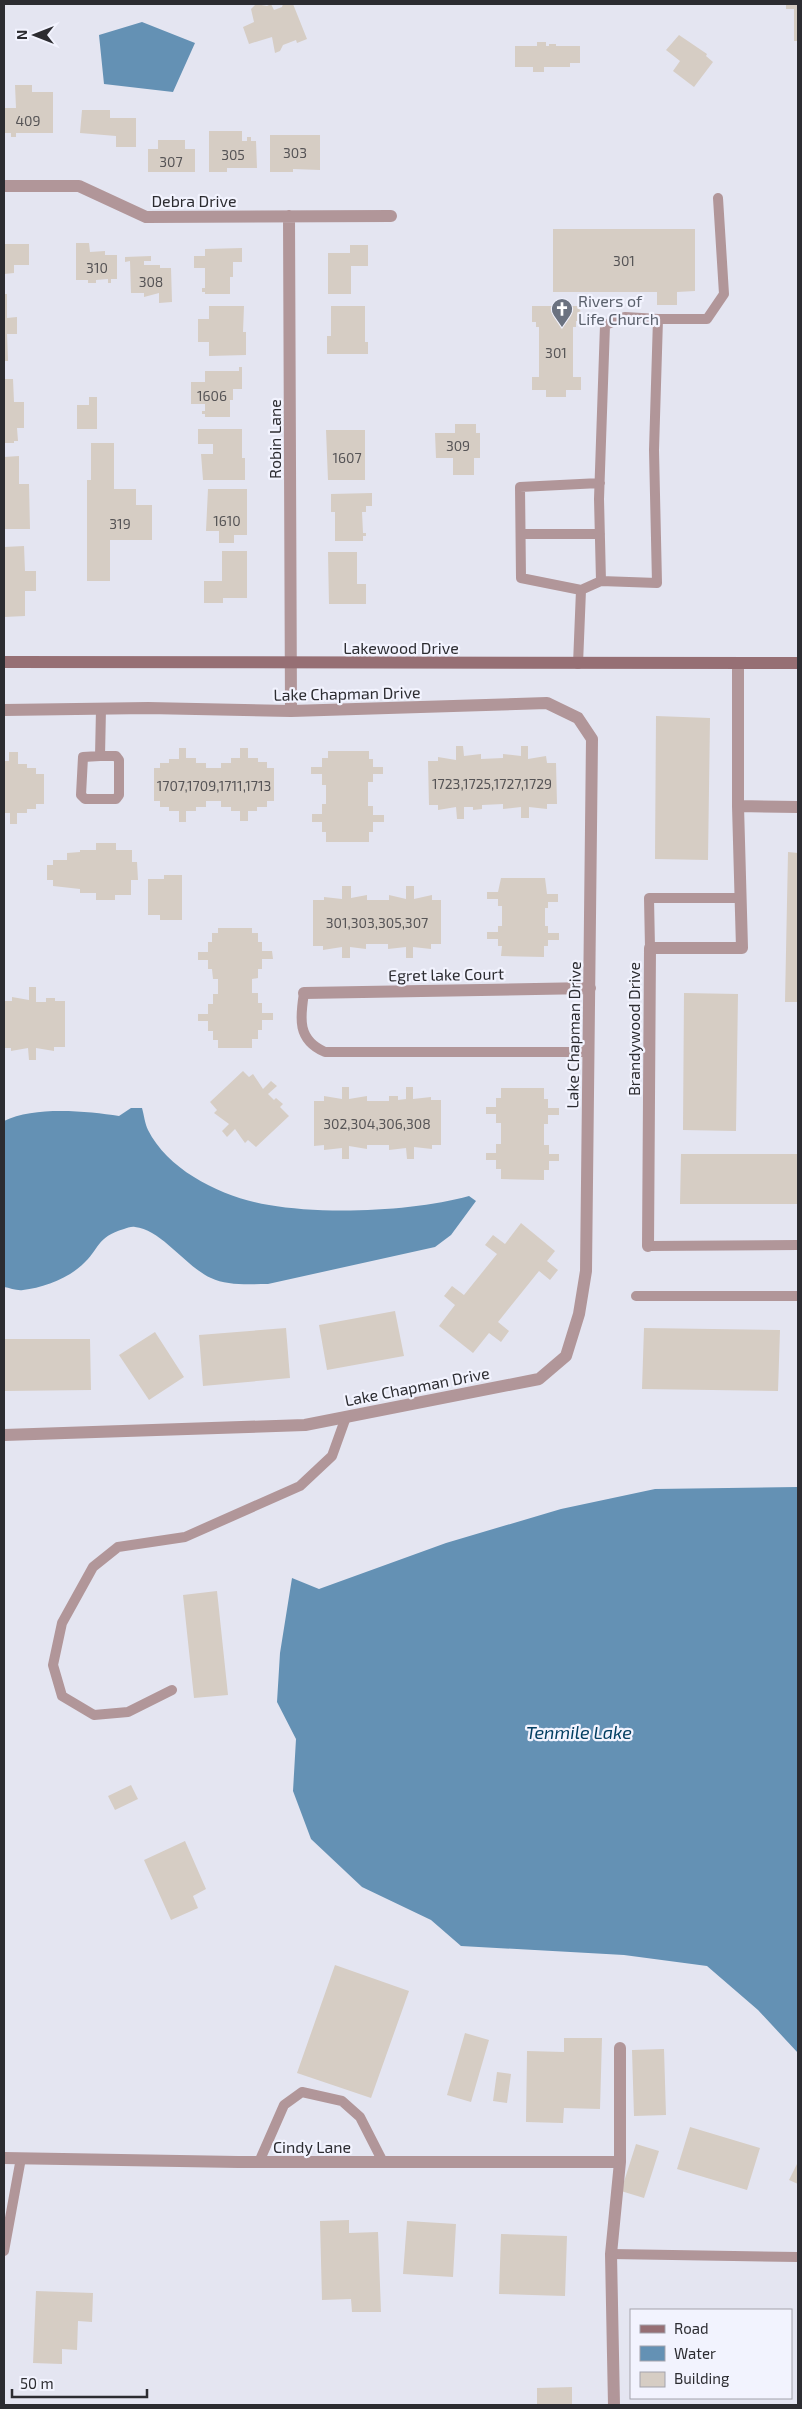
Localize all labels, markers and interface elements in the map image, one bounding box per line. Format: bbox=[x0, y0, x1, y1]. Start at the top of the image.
north arrow bbox=[10, 10, 60, 60]
text: N bbox=[13, 30, 30, 40]
house number: 409 bbox=[15, 112, 41, 129]
house number: 303 bbox=[283, 144, 307, 161]
house number: 305 bbox=[221, 146, 245, 163]
house number: 307 bbox=[159, 153, 183, 170]
street label: Debra Drive bbox=[151, 191, 237, 210]
house number: 301 bbox=[613, 252, 635, 269]
house number: 310 bbox=[86, 259, 108, 276]
house number: 308 bbox=[139, 273, 163, 290]
place label: Rivers of Life Church bbox=[578, 291, 659, 328]
church icon: Rivers of Life Church bbox=[550, 297, 574, 328]
house number: 301 bbox=[545, 344, 567, 361]
house number: 1606 bbox=[197, 387, 227, 404]
street label: Robin Lane bbox=[265, 399, 284, 479]
house number: 309 bbox=[446, 437, 470, 454]
house number: 1607 bbox=[332, 449, 362, 466]
house number: 1610 bbox=[213, 512, 241, 529]
house number: 319 bbox=[109, 515, 131, 532]
street label: Lakewood Drive bbox=[343, 638, 459, 657]
street label: Lake Chapman Drive bbox=[273, 682, 421, 704]
house number: 1723,1725,1727,1729 bbox=[432, 775, 552, 792]
house number: 1707,1709,1711,1713 bbox=[157, 777, 271, 794]
house number: 301,303,305,307 bbox=[326, 914, 428, 931]
street label: Lake Chapman Drive bbox=[562, 961, 584, 1109]
street label: Brandywood Drive bbox=[624, 962, 643, 1096]
street label: Egret lake Court bbox=[388, 963, 504, 985]
house number: 302,304,306,308 bbox=[323, 1115, 431, 1132]
street label: Lake Chapman Drive bbox=[343, 1363, 491, 1409]
water label: Tenmile Lake bbox=[526, 1721, 632, 1743]
street label: Cindy Lane bbox=[273, 2137, 351, 2156]
legend bbox=[630, 2309, 792, 2399]
text: Road bbox=[674, 2319, 709, 2337]
text: Water bbox=[674, 2344, 716, 2362]
scale bar bbox=[12, 2366, 148, 2398]
text: Building bbox=[674, 2369, 730, 2387]
text: 50 m bbox=[20, 2374, 54, 2392]

